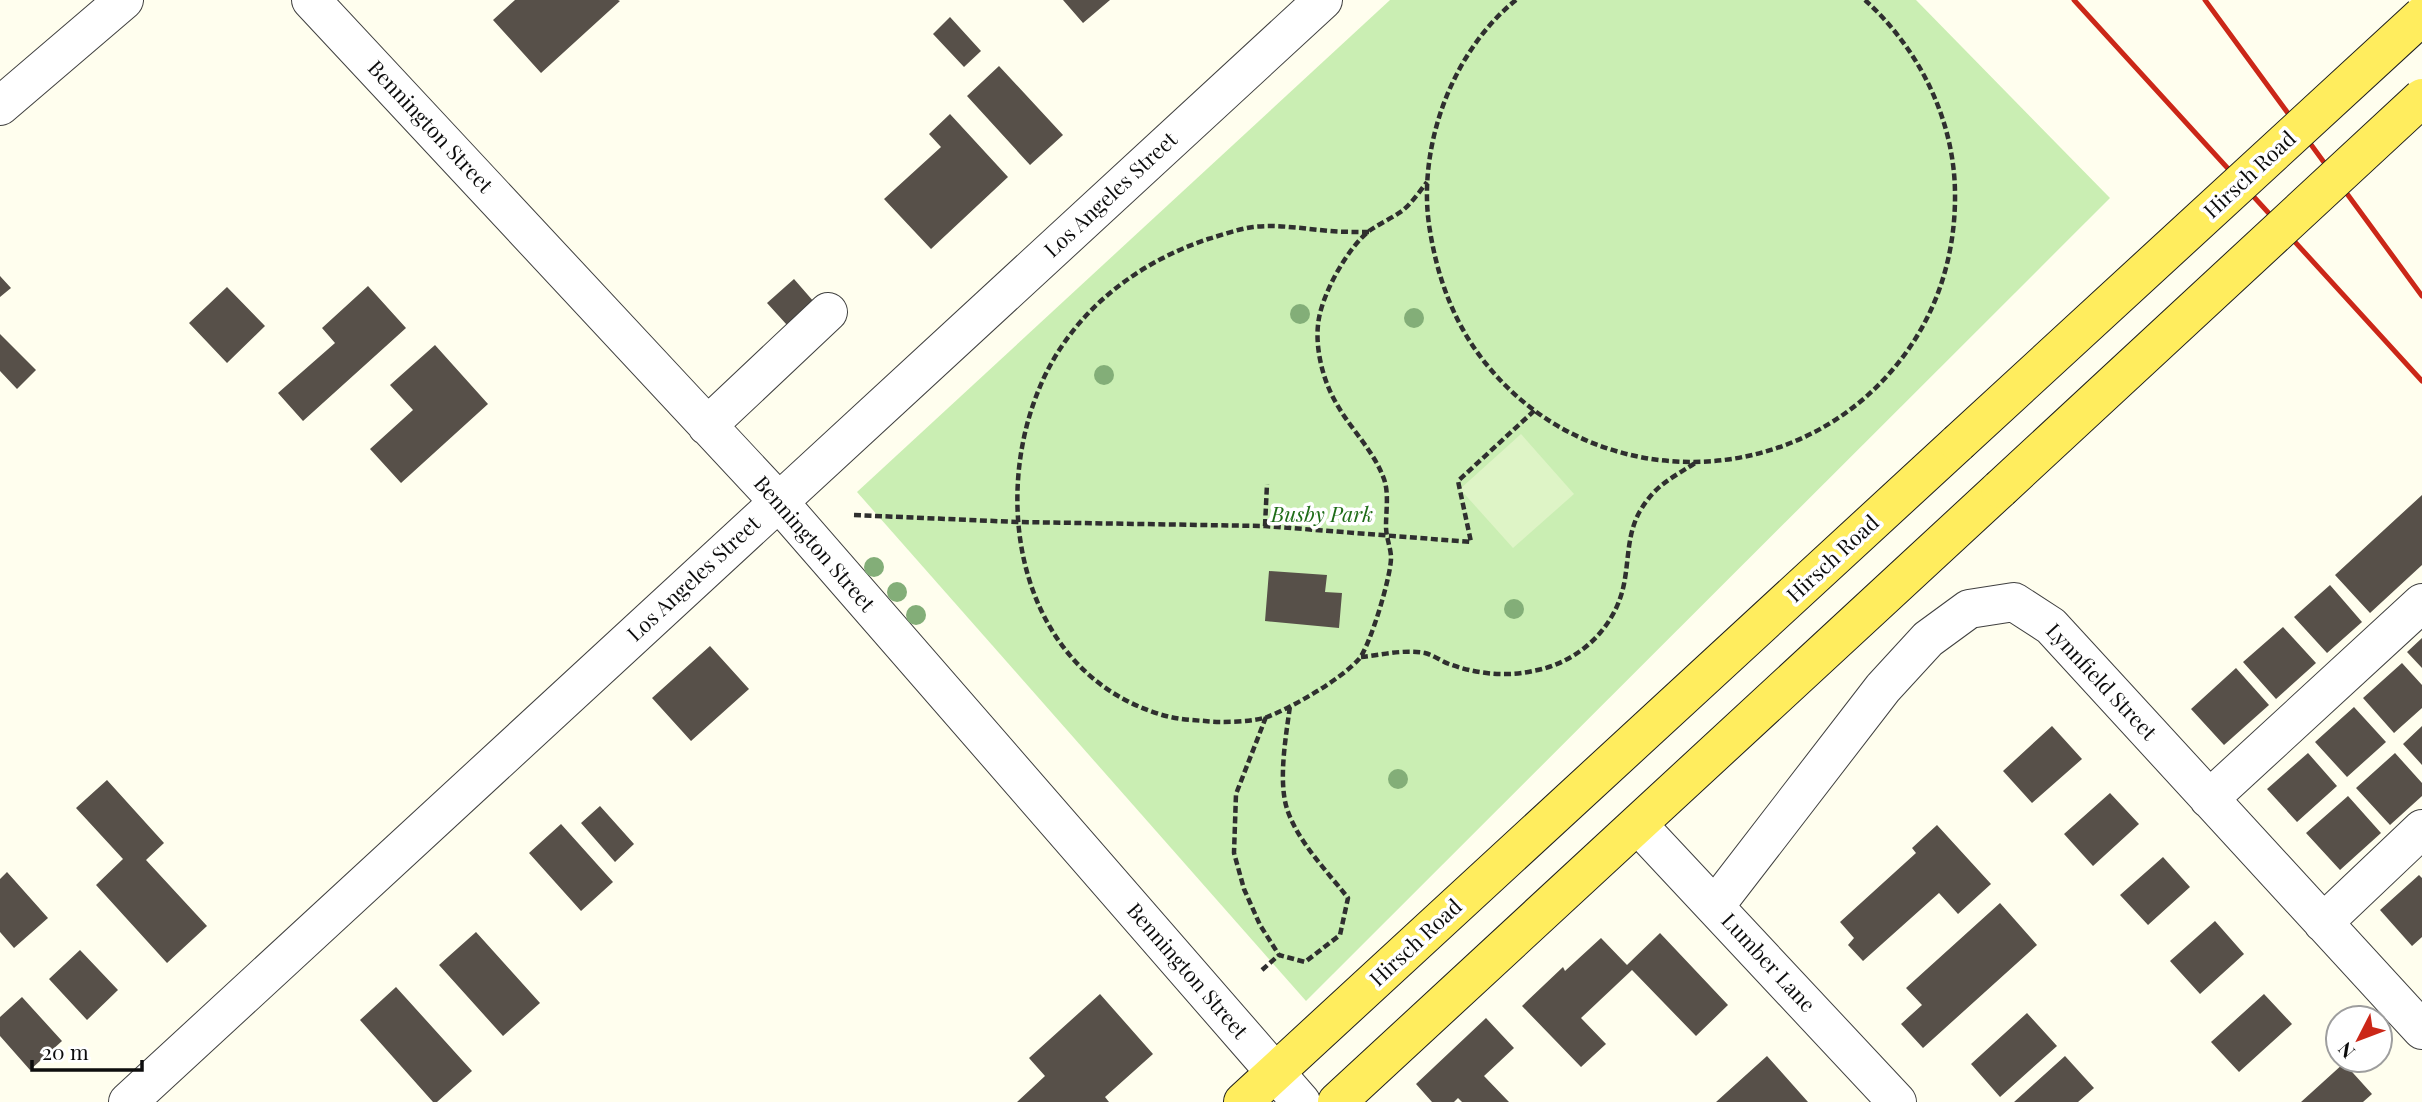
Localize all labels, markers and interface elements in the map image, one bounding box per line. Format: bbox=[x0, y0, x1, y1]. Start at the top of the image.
street label: Bennington Street bbox=[363, 53, 501, 198]
street label: Los Angeles Street bbox=[1037, 124, 1183, 263]
street label: Hirsch Road bbox=[2197, 124, 2301, 223]
street label: Bennington Street bbox=[749, 469, 883, 617]
park label: Busby Park bbox=[1270, 499, 1373, 527]
street label: Los Angeles Street bbox=[620, 508, 766, 647]
street label: Hirsch Road bbox=[1780, 508, 1884, 607]
street label: Lynnfield Street bbox=[2041, 616, 2164, 745]
street label: Hirsch Road bbox=[1363, 892, 1467, 991]
street label: Bennington Street bbox=[1122, 896, 1256, 1044]
street label: Lumber Lane bbox=[1716, 906, 1823, 1017]
north arrow bbox=[2324, 1004, 2394, 1074]
scale bar bbox=[32, 1028, 142, 1072]
text: 20 m bbox=[42, 1037, 89, 1065]
text: N bbox=[2331, 1037, 2360, 1065]

